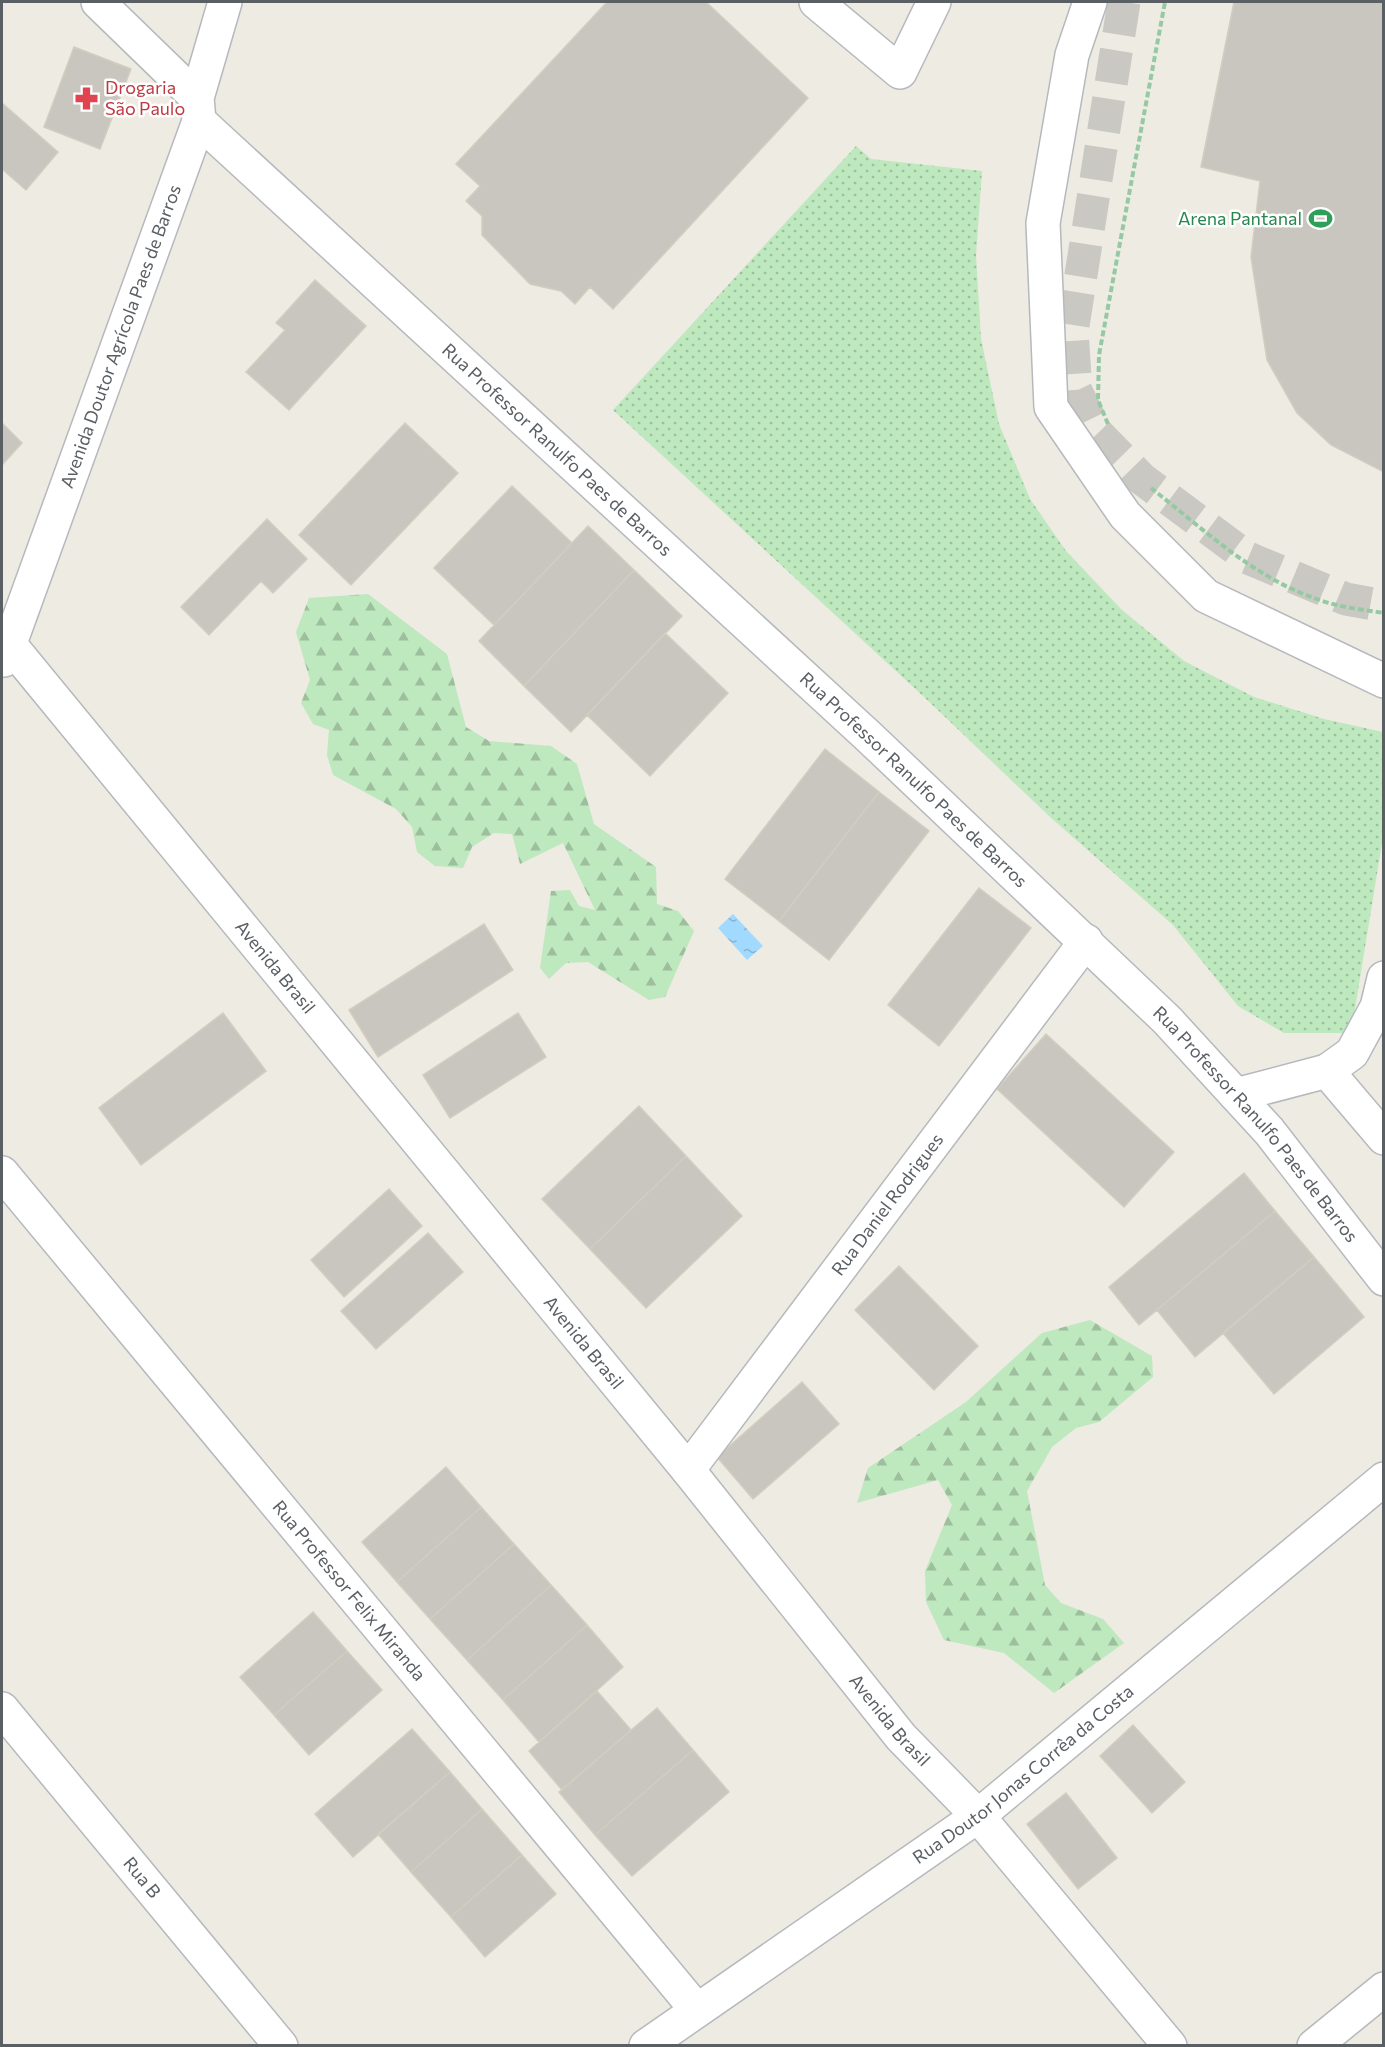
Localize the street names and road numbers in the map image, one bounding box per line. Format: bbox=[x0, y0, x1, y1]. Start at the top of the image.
street label: Avenida Doutor Agrícola Paes de Barros bbox=[55, 181, 185, 491]
street label: Rua Professor Ranulfo Paes de Barros bbox=[438, 338, 677, 560]
street label: Rua Professor Ranulfo Paes de Barros bbox=[796, 667, 1032, 892]
street label: Avenida Brasil bbox=[231, 916, 320, 1018]
street label: Rua Professor Ranulfo Paes de Barros bbox=[1149, 1001, 1363, 1246]
street label: Rua Daniel Rodrigues bbox=[826, 1129, 947, 1279]
street label: Avenida Brasil bbox=[540, 1291, 629, 1393]
street label: Rua Professor Felix Miranda bbox=[268, 1495, 431, 1685]
street label: Avenida Brasil bbox=[845, 1669, 935, 1770]
street label: Rua Doutor Jonas Corrêa da Costa bbox=[908, 1680, 1138, 1868]
street label: Rua B bbox=[119, 1852, 166, 1902]

